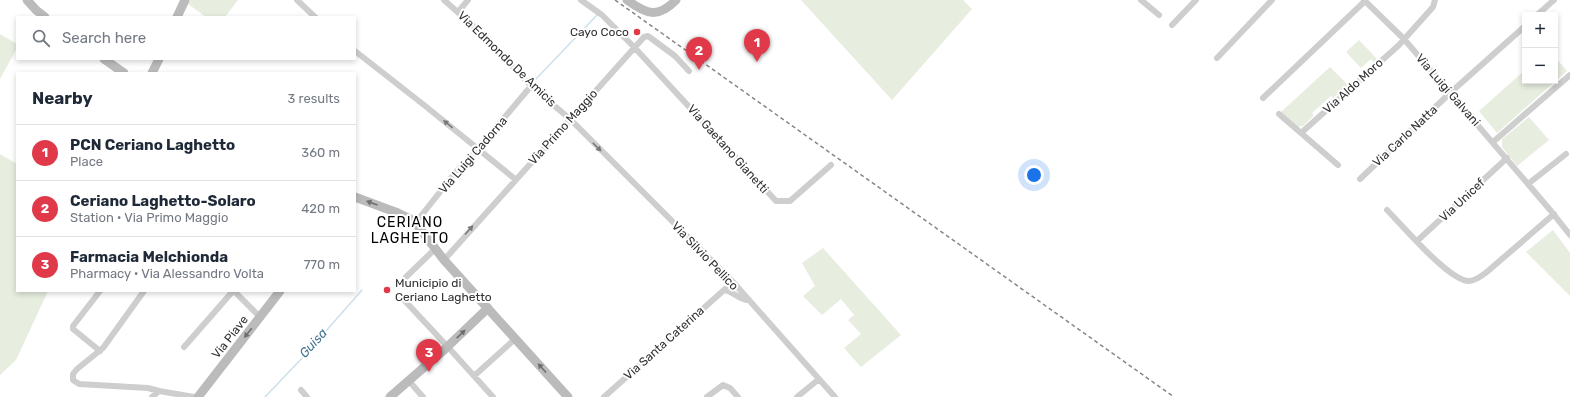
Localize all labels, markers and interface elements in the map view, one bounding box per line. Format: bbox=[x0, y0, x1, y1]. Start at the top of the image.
street label: Via Edmondo De Amicis bbox=[455, 8, 559, 110]
map controls bbox=[1522, 12, 1558, 84]
button: + bbox=[1522, 12, 1558, 48]
search box bbox=[16, 16, 356, 60]
place label: Cayo Coco bbox=[570, 25, 629, 39]
icon: search bbox=[30, 27, 52, 49]
marker: Cayo Coco bbox=[632, 27, 642, 37]
text: Search here bbox=[62, 29, 146, 47]
pin: 1 bbox=[744, 29, 770, 62]
pin: 2 bbox=[686, 37, 712, 70]
button: − bbox=[1522, 48, 1558, 84]
street label: Via Luigi Galvani bbox=[1413, 51, 1483, 129]
street label: Via Aldo Moro bbox=[1320, 55, 1386, 117]
street label: Via Primo Maggio bbox=[526, 86, 600, 167]
text: Nearby bbox=[32, 88, 93, 108]
text: 3 results bbox=[288, 91, 340, 106]
street label: Via Gaetano Gianetti bbox=[685, 102, 771, 196]
street label: Via Carlo Natta bbox=[1370, 103, 1440, 169]
street label: Via Luigi Cadorna bbox=[436, 114, 510, 196]
one-way arrow bbox=[443, 120, 453, 128]
text: PCN Ceriano Laghetto bbox=[70, 136, 235, 154]
one-way arrow bbox=[593, 142, 602, 151]
text: 1 bbox=[42, 145, 48, 160]
text: 360 m bbox=[301, 145, 340, 160]
text: Place bbox=[70, 154, 103, 169]
your location bbox=[1024, 165, 1044, 185]
street label: Via Unicef bbox=[1436, 175, 1488, 224]
text: Ceriano Laghetto-Solaro bbox=[70, 192, 256, 210]
one-way arrow bbox=[366, 200, 378, 206]
text: 2 bbox=[41, 201, 49, 216]
text: 420 m bbox=[301, 201, 340, 216]
text: Station · Via Primo Maggio bbox=[70, 210, 228, 225]
district label: CERIANO LAGHETTO bbox=[371, 214, 449, 247]
street label: Via Silvio Pellico bbox=[669, 219, 741, 293]
one-way arrow bbox=[465, 225, 474, 236]
text: Farmacia Melchionda bbox=[70, 248, 228, 266]
text: 3 bbox=[41, 257, 49, 272]
text: 770 m bbox=[304, 257, 340, 272]
text: Pharmacy · Via Alessandro Volta bbox=[70, 266, 264, 281]
place label: Municipio di Ceriano Laghetto bbox=[395, 276, 492, 304]
marker: Municipio di Ceriano Laghetto bbox=[382, 285, 392, 295]
street label: Via Santa Caterina bbox=[621, 303, 707, 383]
street label: Via Piave bbox=[209, 313, 251, 361]
water label: Guisa bbox=[296, 325, 330, 361]
one-way arrow bbox=[244, 327, 252, 338]
one-way arrow bbox=[456, 329, 466, 339]
pin: 3 bbox=[416, 339, 442, 372]
one-way arrow bbox=[537, 363, 546, 373]

